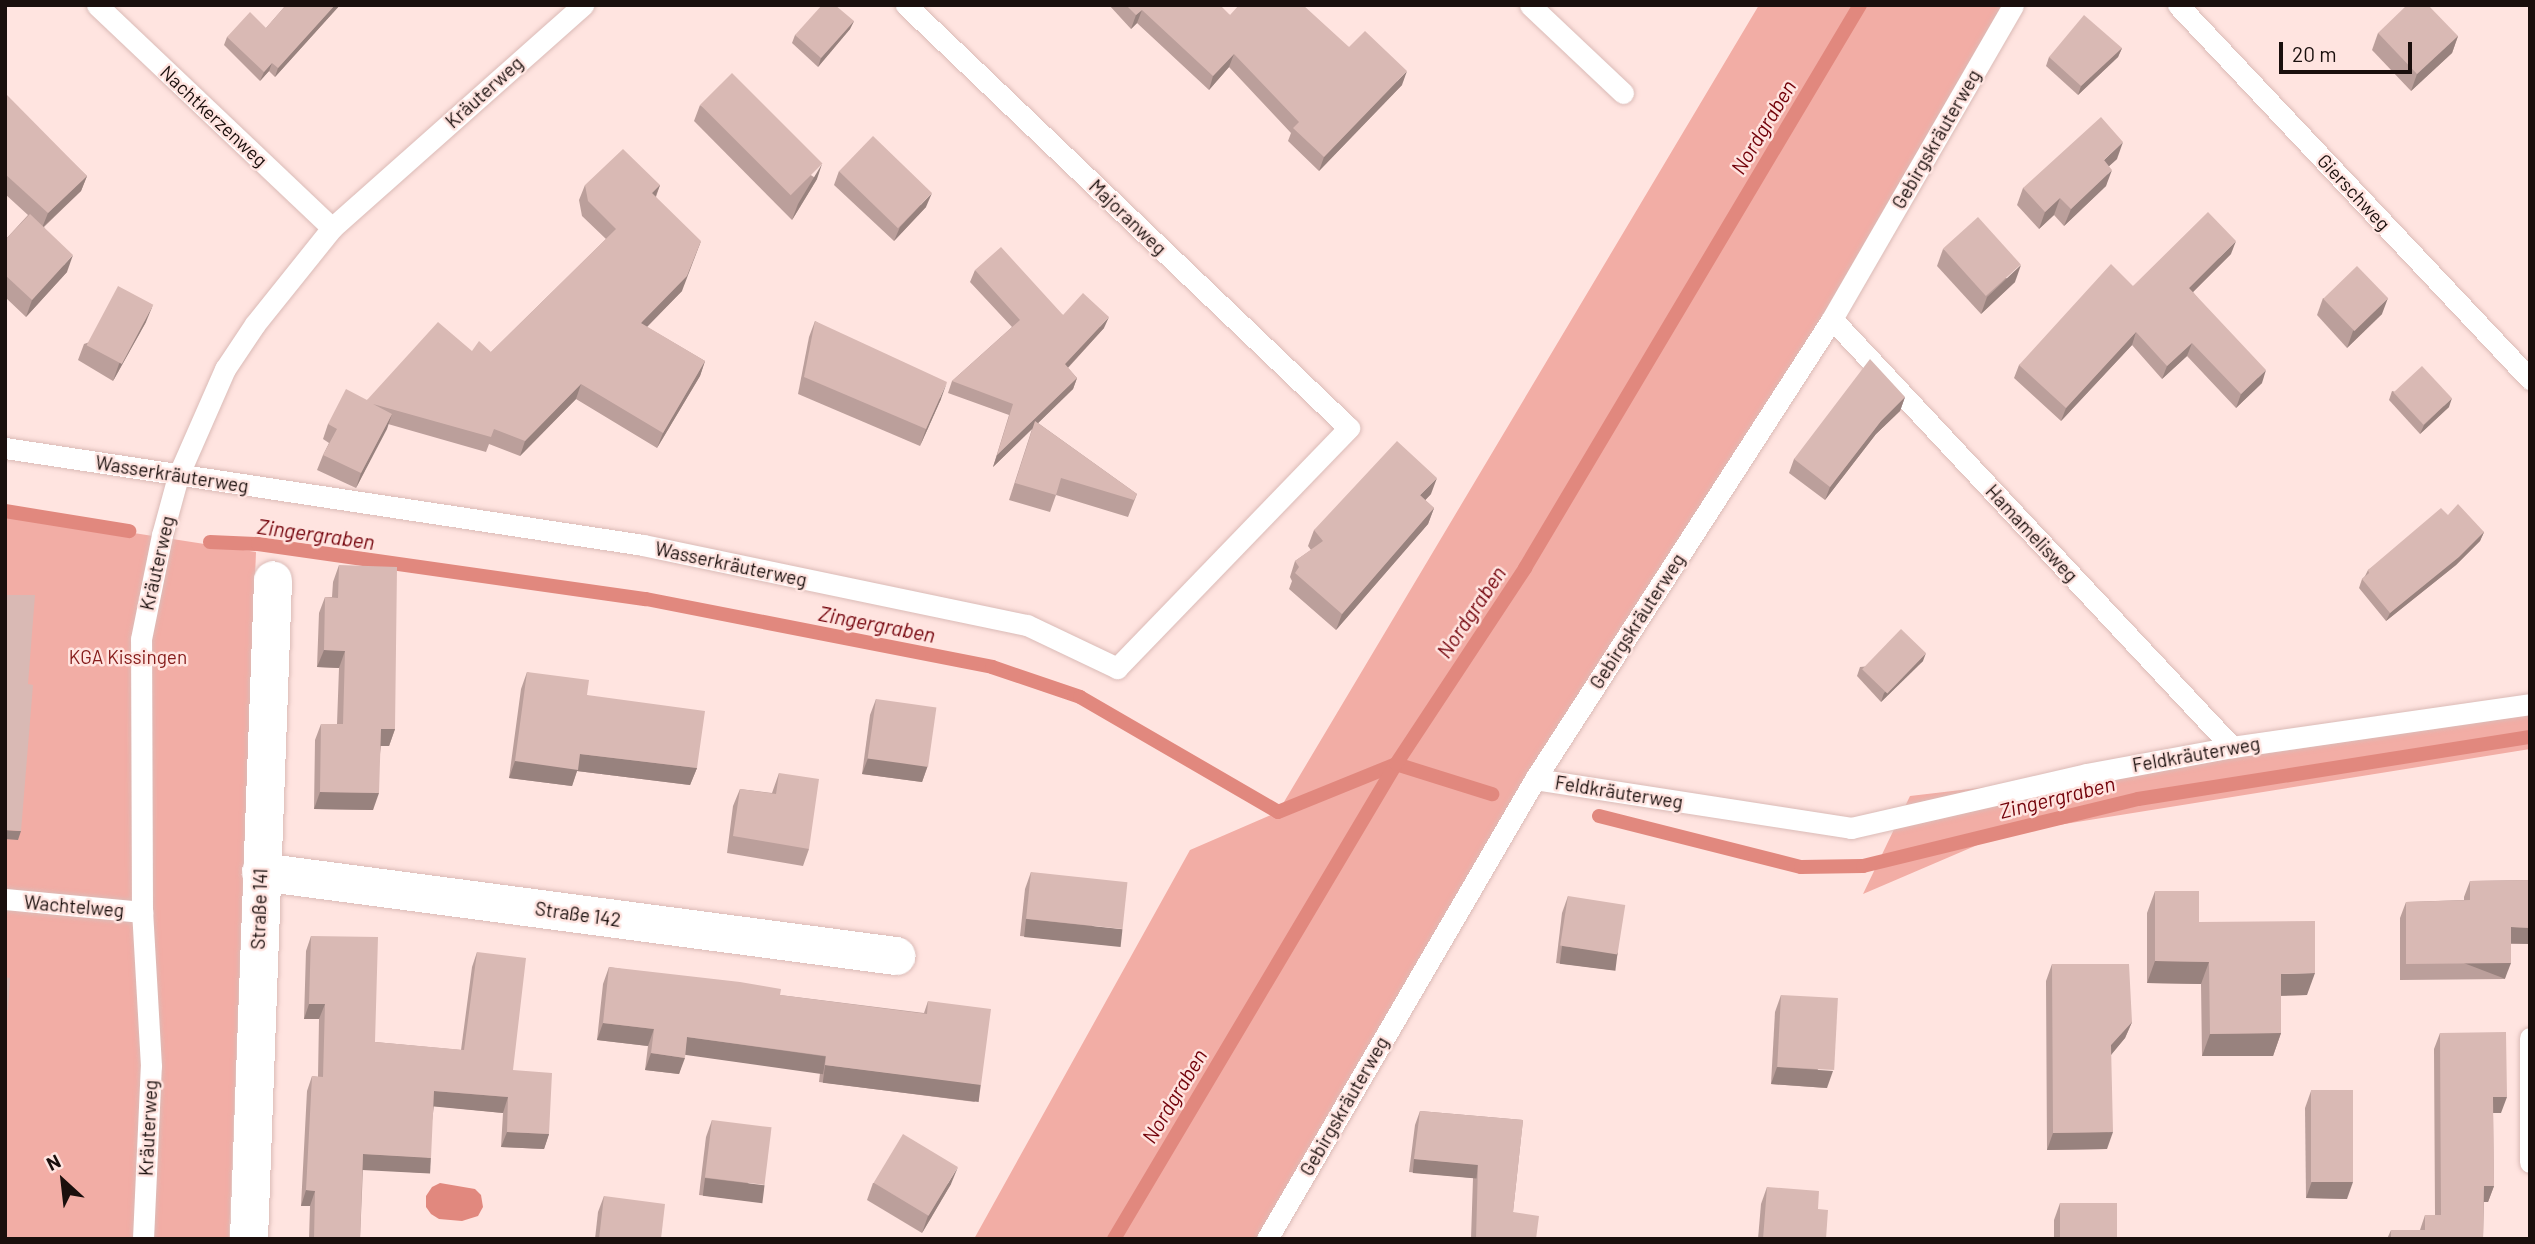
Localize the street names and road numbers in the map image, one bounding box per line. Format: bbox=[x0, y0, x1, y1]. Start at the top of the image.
street label: Kräuterweg bbox=[441, 51, 527, 133]
street label: Nachtkerzenweg bbox=[156, 61, 272, 171]
street label: Gebirgskräuterweg bbox=[1887, 65, 1985, 213]
street label: Gierschweg bbox=[2313, 149, 2395, 235]
street label: Majoranweg bbox=[1085, 175, 1171, 259]
street label: Wasserkräuterweg bbox=[94, 451, 250, 497]
street label: Hamamelisweg bbox=[1981, 480, 2083, 586]
street label: Kräuterweg bbox=[135, 514, 179, 612]
street label: Wasserkräuterweg bbox=[653, 537, 809, 591]
street label: Gebirgskräuterweg bbox=[1585, 549, 1689, 693]
street label: Feldkräuterweg bbox=[2130, 732, 2262, 776]
street label: Feldkräuterweg bbox=[1553, 771, 1685, 813]
street label: Straße 141 bbox=[246, 868, 272, 950]
street label: Wachtelweg bbox=[23, 890, 125, 922]
street label: Straße 142 bbox=[534, 897, 622, 931]
street label: Gebirgskräuterweg bbox=[1295, 1032, 1393, 1180]
street label: Kräuterweg bbox=[134, 1079, 162, 1177]

